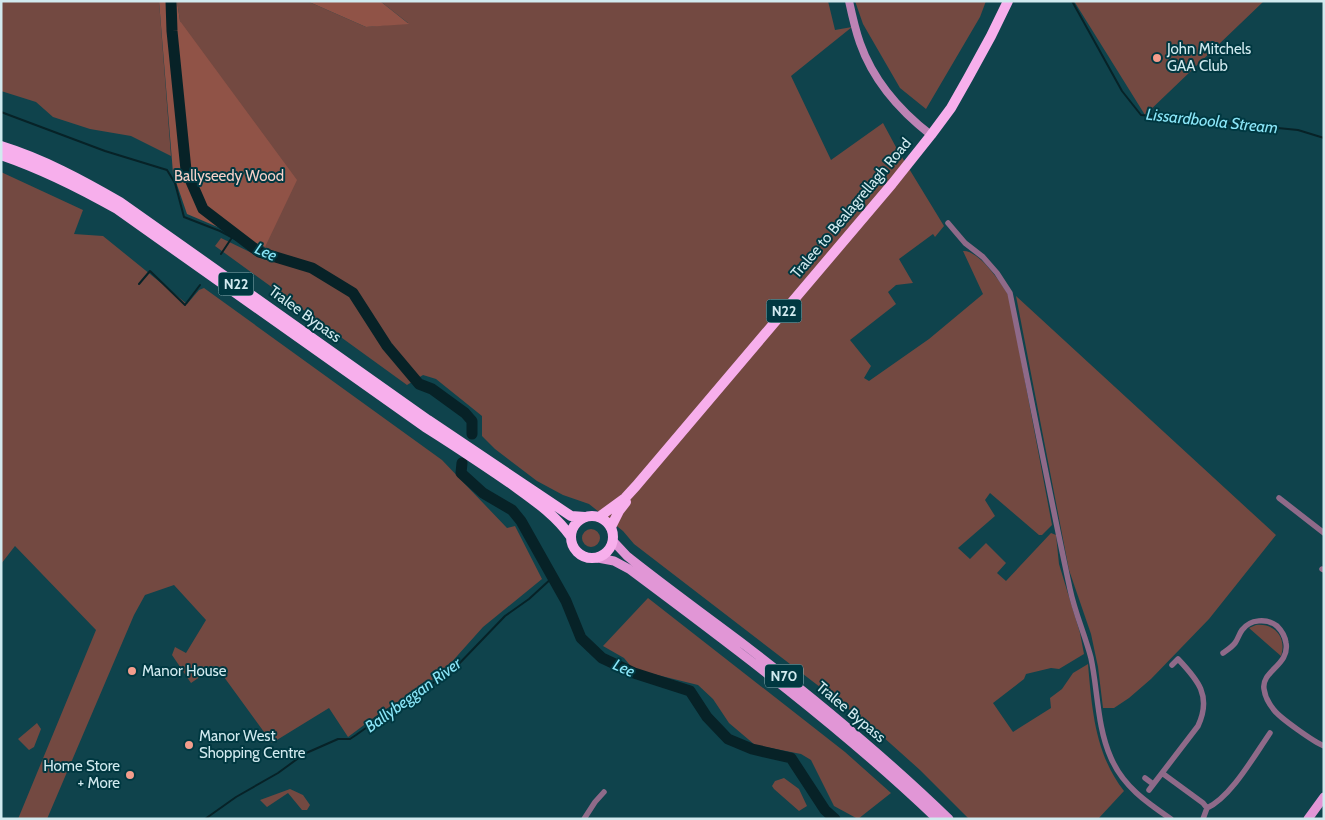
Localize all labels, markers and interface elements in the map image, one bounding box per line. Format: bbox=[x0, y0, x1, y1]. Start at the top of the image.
place label: John Mitchels GAA Club bbox=[1166, 40, 1251, 75]
marker: John Mitchels GAA Club bbox=[1151, 52, 1163, 64]
water label: Lissardboola Stream bbox=[1145, 105, 1279, 137]
street label: Tralee to Bealagrellagh Road bbox=[787, 134, 915, 282]
park label: Ballyseedy Wood bbox=[174, 167, 284, 185]
water label: Lee bbox=[252, 239, 280, 265]
road number: N22 bbox=[218, 272, 254, 296]
street label: Tralee Bypass bbox=[265, 282, 345, 346]
road number: N22 bbox=[766, 300, 802, 322]
water label: Ballybeggan River bbox=[361, 653, 466, 736]
water label: Lee bbox=[610, 655, 638, 681]
place label: Manor House bbox=[142, 662, 227, 680]
road number: N70 bbox=[765, 664, 803, 688]
marker: Manor House bbox=[126, 665, 138, 677]
street label: Tralee Bypass bbox=[813, 678, 889, 746]
place label: Manor West Shopping Centre bbox=[199, 727, 306, 762]
marker: Manor West Shopping Centre bbox=[183, 739, 195, 751]
place label: Home Store + More bbox=[43, 757, 120, 792]
marker: Home Store + More bbox=[124, 769, 136, 781]

